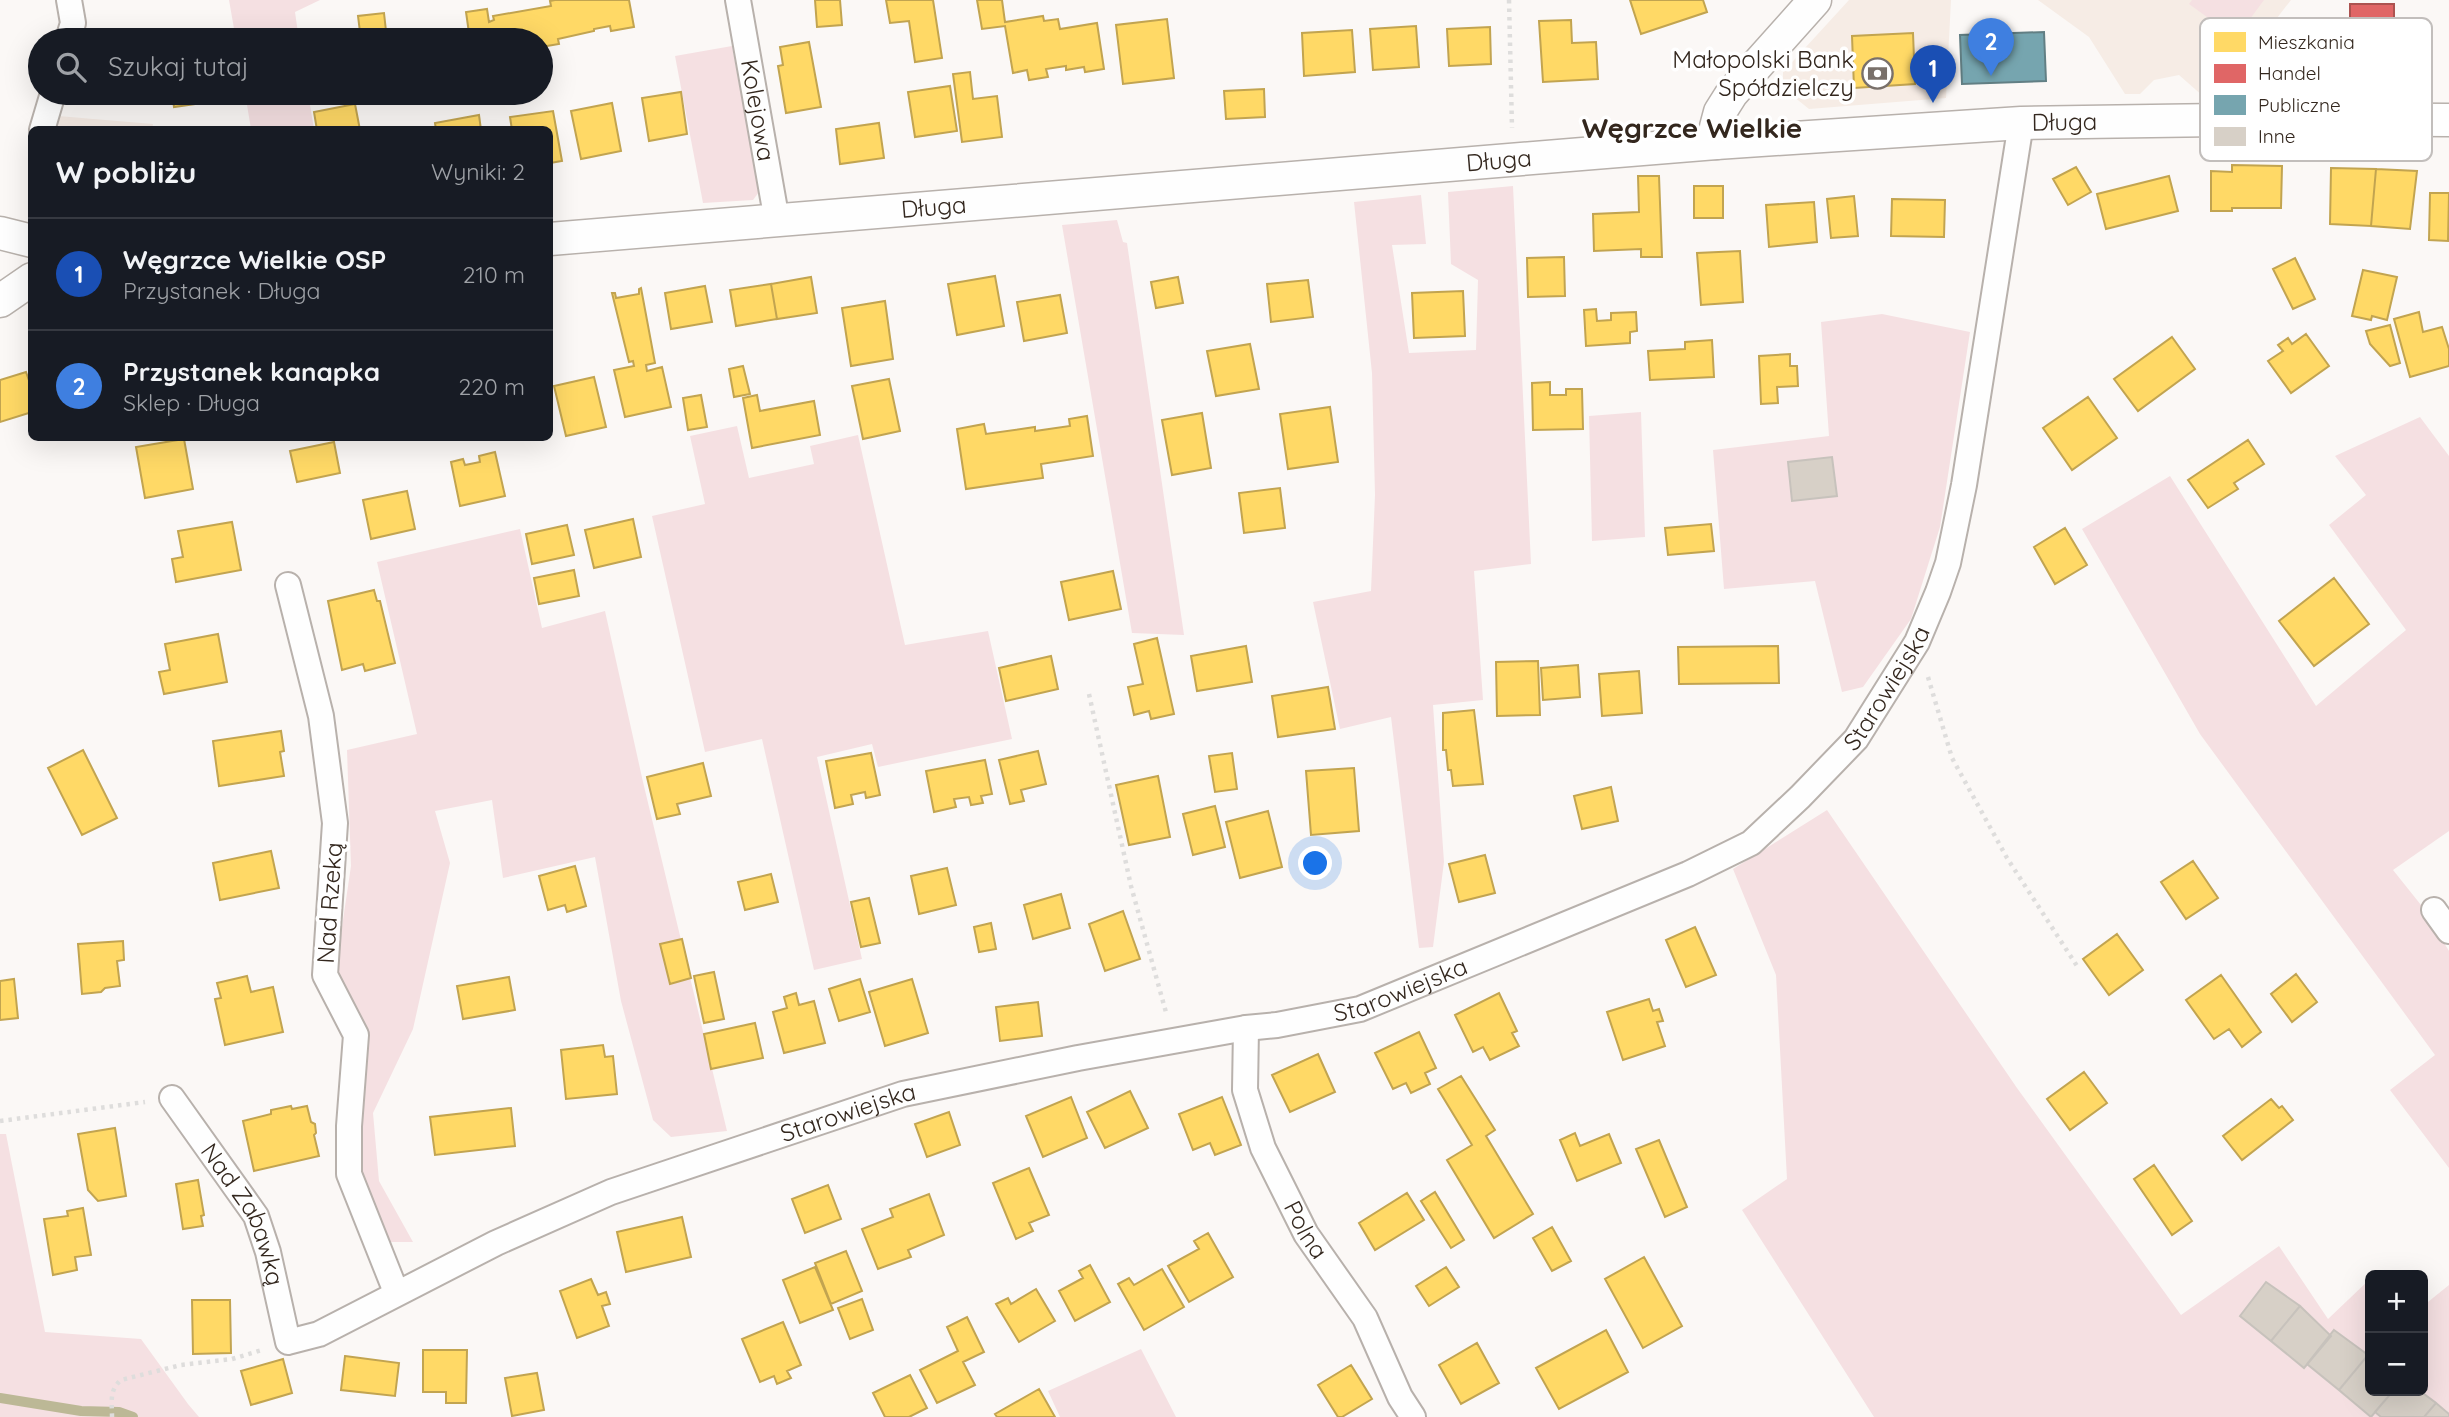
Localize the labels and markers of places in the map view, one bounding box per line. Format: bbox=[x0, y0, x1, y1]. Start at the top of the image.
pin: 2 bbox=[1968, 18, 2014, 76]
place label: Małopolski Bank Spółdzielczy bbox=[1672, 44, 1854, 102]
pin: 1 bbox=[1910, 45, 1956, 103]
bank icon: Małopolski Bank Spółdzielczy bbox=[1860, 57, 1894, 91]

